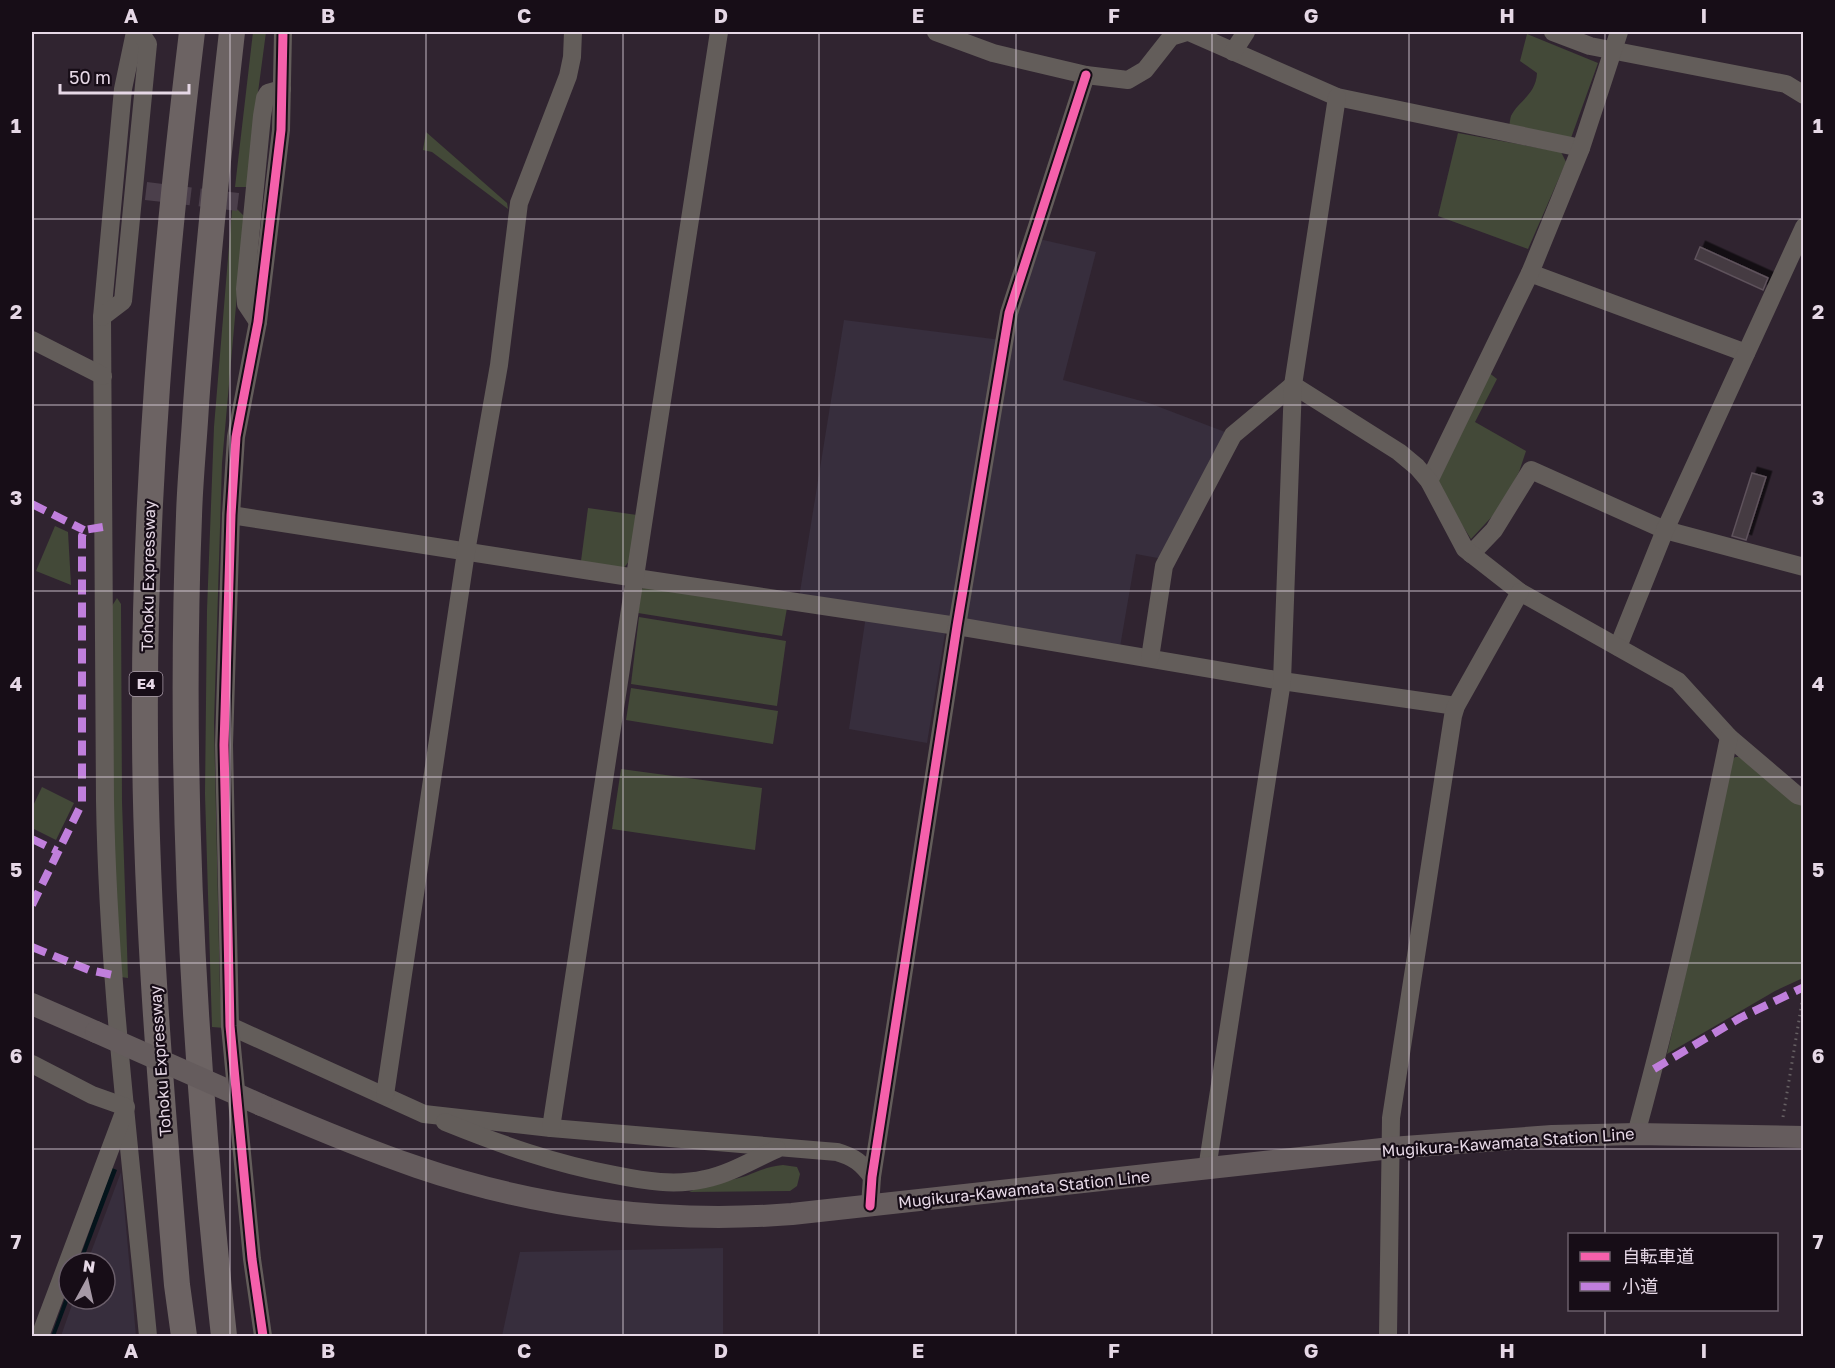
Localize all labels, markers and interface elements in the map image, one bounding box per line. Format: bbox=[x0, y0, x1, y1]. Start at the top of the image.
text: A bbox=[124, 3, 138, 27]
text: B bbox=[321, 3, 335, 27]
text: C bbox=[517, 3, 531, 27]
text: D bbox=[714, 3, 728, 27]
text: E bbox=[912, 3, 924, 27]
text: F bbox=[1108, 3, 1120, 27]
text: G bbox=[1304, 3, 1318, 27]
text: H bbox=[1499, 3, 1515, 27]
text: I bbox=[1701, 3, 1707, 27]
scale bar bbox=[60, 57, 189, 95]
text: 50 m bbox=[69, 66, 111, 88]
text: 1 bbox=[11, 113, 21, 137]
text: 1 bbox=[1813, 113, 1823, 137]
text: 2 bbox=[10, 299, 22, 323]
text: 2 bbox=[1812, 299, 1824, 323]
text: 3 bbox=[10, 485, 22, 509]
text: 3 bbox=[1812, 485, 1824, 509]
street label: Tohoku Expressway bbox=[137, 500, 159, 652]
text: 4 bbox=[10, 671, 22, 695]
text: 4 bbox=[1812, 671, 1824, 695]
road number: E4 bbox=[130, 672, 162, 696]
text: 5 bbox=[10, 857, 22, 881]
text: 5 bbox=[1812, 857, 1824, 881]
street label: Tohoku Expressway bbox=[145, 985, 175, 1137]
text: 6 bbox=[10, 1043, 22, 1067]
text: 6 bbox=[1812, 1043, 1824, 1067]
street label: Mugikura-Kawamata Station Line bbox=[1381, 1123, 1635, 1161]
street label: Mugikura-Kawamata Station Line bbox=[897, 1166, 1151, 1212]
text: 7 bbox=[11, 1229, 22, 1253]
text: 7 bbox=[1813, 1229, 1824, 1253]
legend bbox=[1568, 1233, 1778, 1311]
text: 自転車道 bbox=[1622, 1245, 1694, 1267]
north arrow bbox=[57, 1251, 117, 1311]
text: N bbox=[82, 1255, 97, 1277]
text: 小道 bbox=[1622, 1275, 1658, 1297]
text: A bbox=[124, 1338, 138, 1362]
text: B bbox=[321, 1338, 335, 1362]
text: C bbox=[517, 1338, 531, 1362]
text: D bbox=[714, 1338, 728, 1362]
text: E bbox=[912, 1338, 924, 1362]
text: F bbox=[1108, 1338, 1120, 1362]
text: G bbox=[1304, 1338, 1318, 1362]
text: H bbox=[1499, 1338, 1515, 1362]
text: I bbox=[1701, 1338, 1707, 1362]

